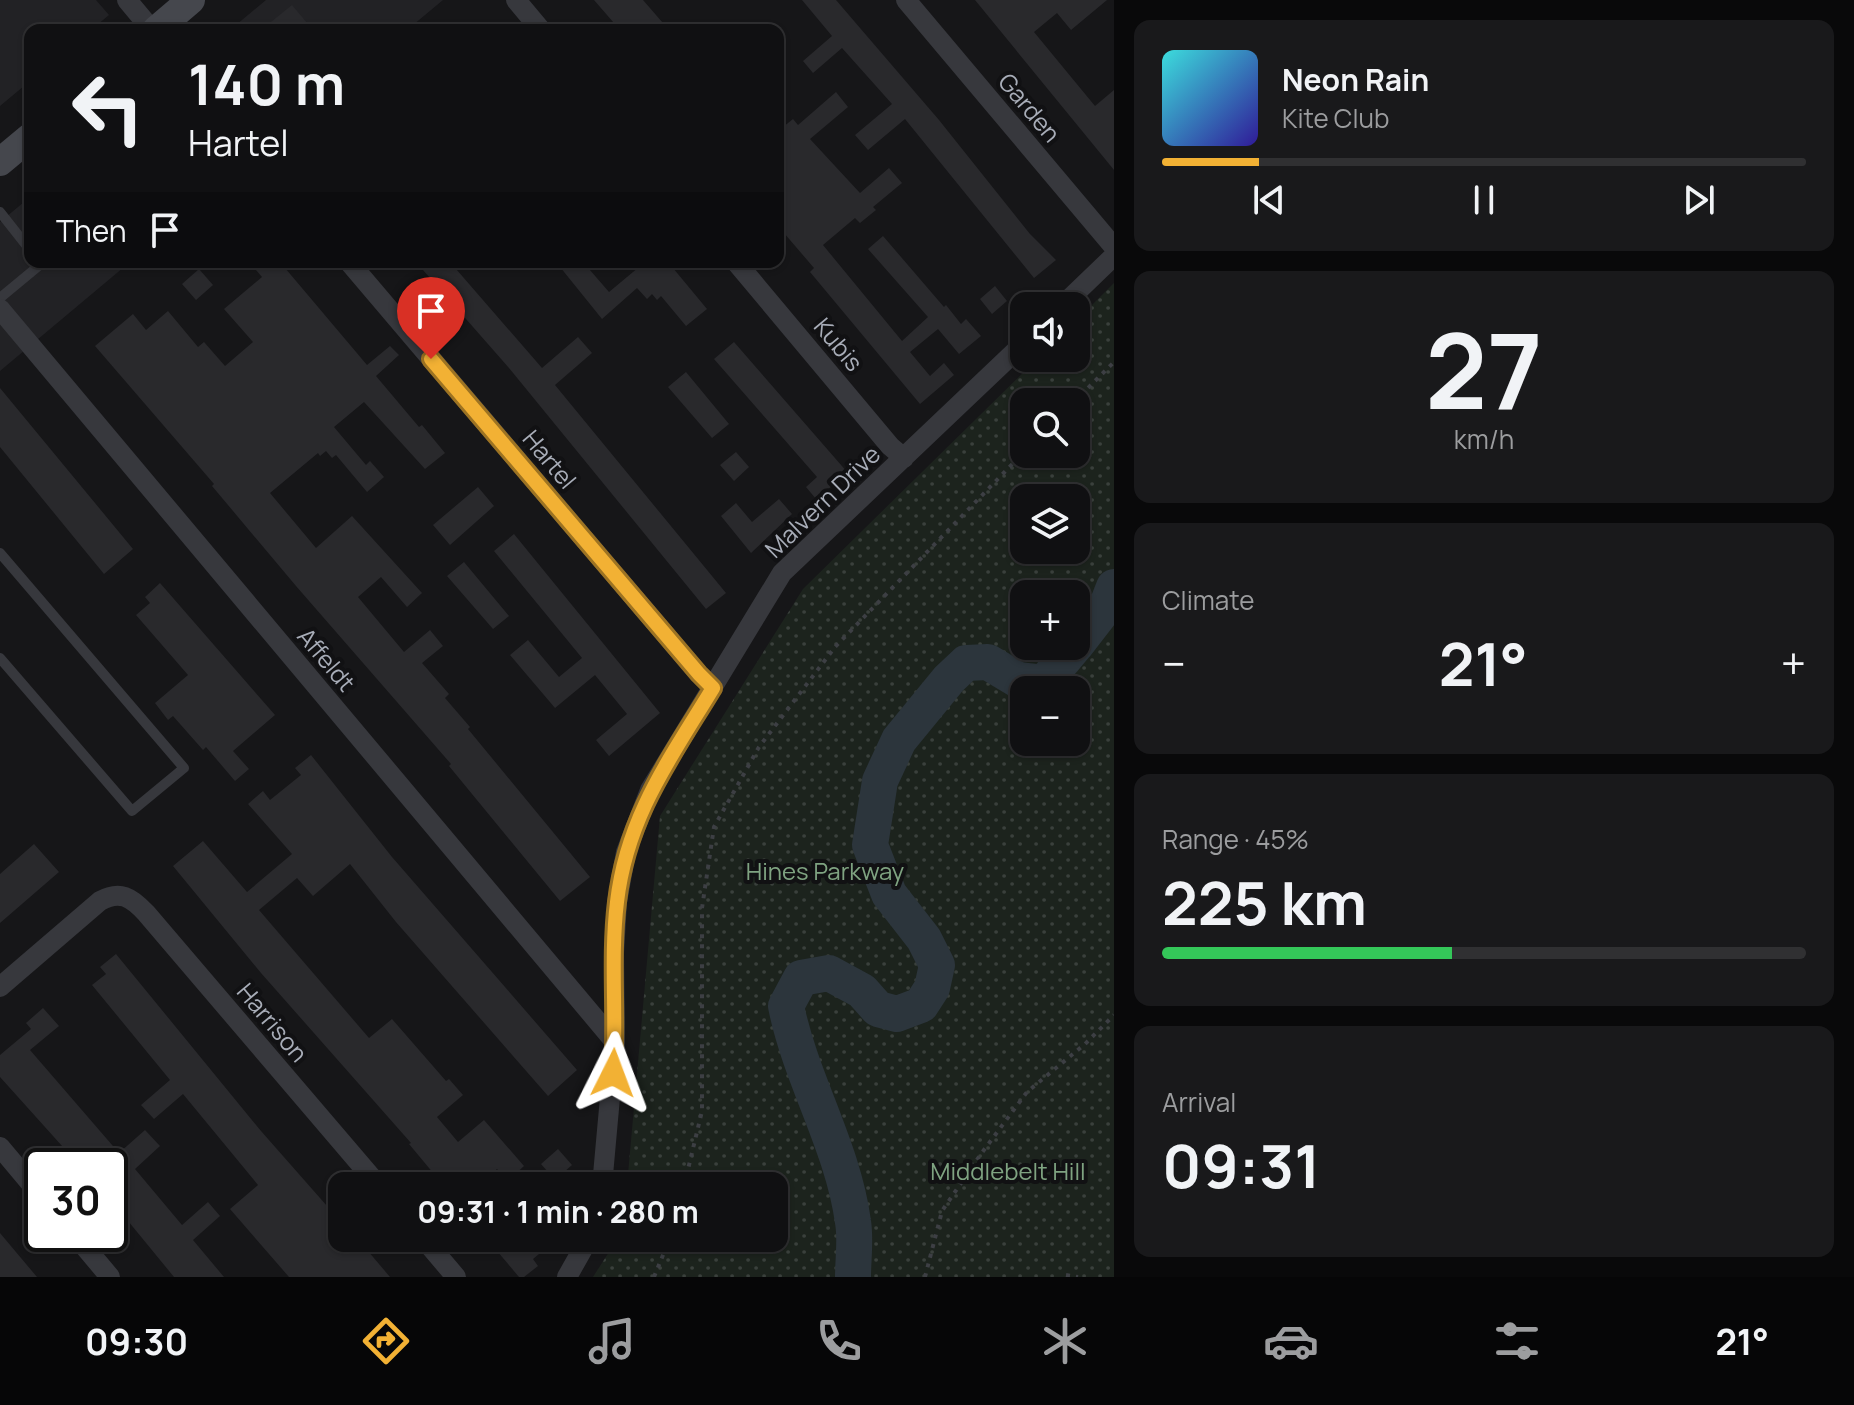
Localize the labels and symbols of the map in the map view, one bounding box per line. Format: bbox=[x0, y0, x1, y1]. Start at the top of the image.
street label: Garden bbox=[991, 65, 1069, 149]
pin bbox=[397, 277, 465, 359]
street label: Kubis bbox=[807, 310, 871, 378]
street label: Hartel bbox=[516, 423, 584, 495]
street label: Malvern Drive bbox=[757, 437, 887, 565]
street label: Affeldt bbox=[291, 620, 363, 698]
park label: Hines Parkway bbox=[746, 854, 905, 887]
street label: Harrison bbox=[230, 975, 316, 1069]
position arrow bbox=[571, 1031, 655, 1115]
speed limit sign: 30 bbox=[24, 1148, 128, 1252]
park label: Middlebelt Hill bbox=[930, 1154, 1086, 1187]

